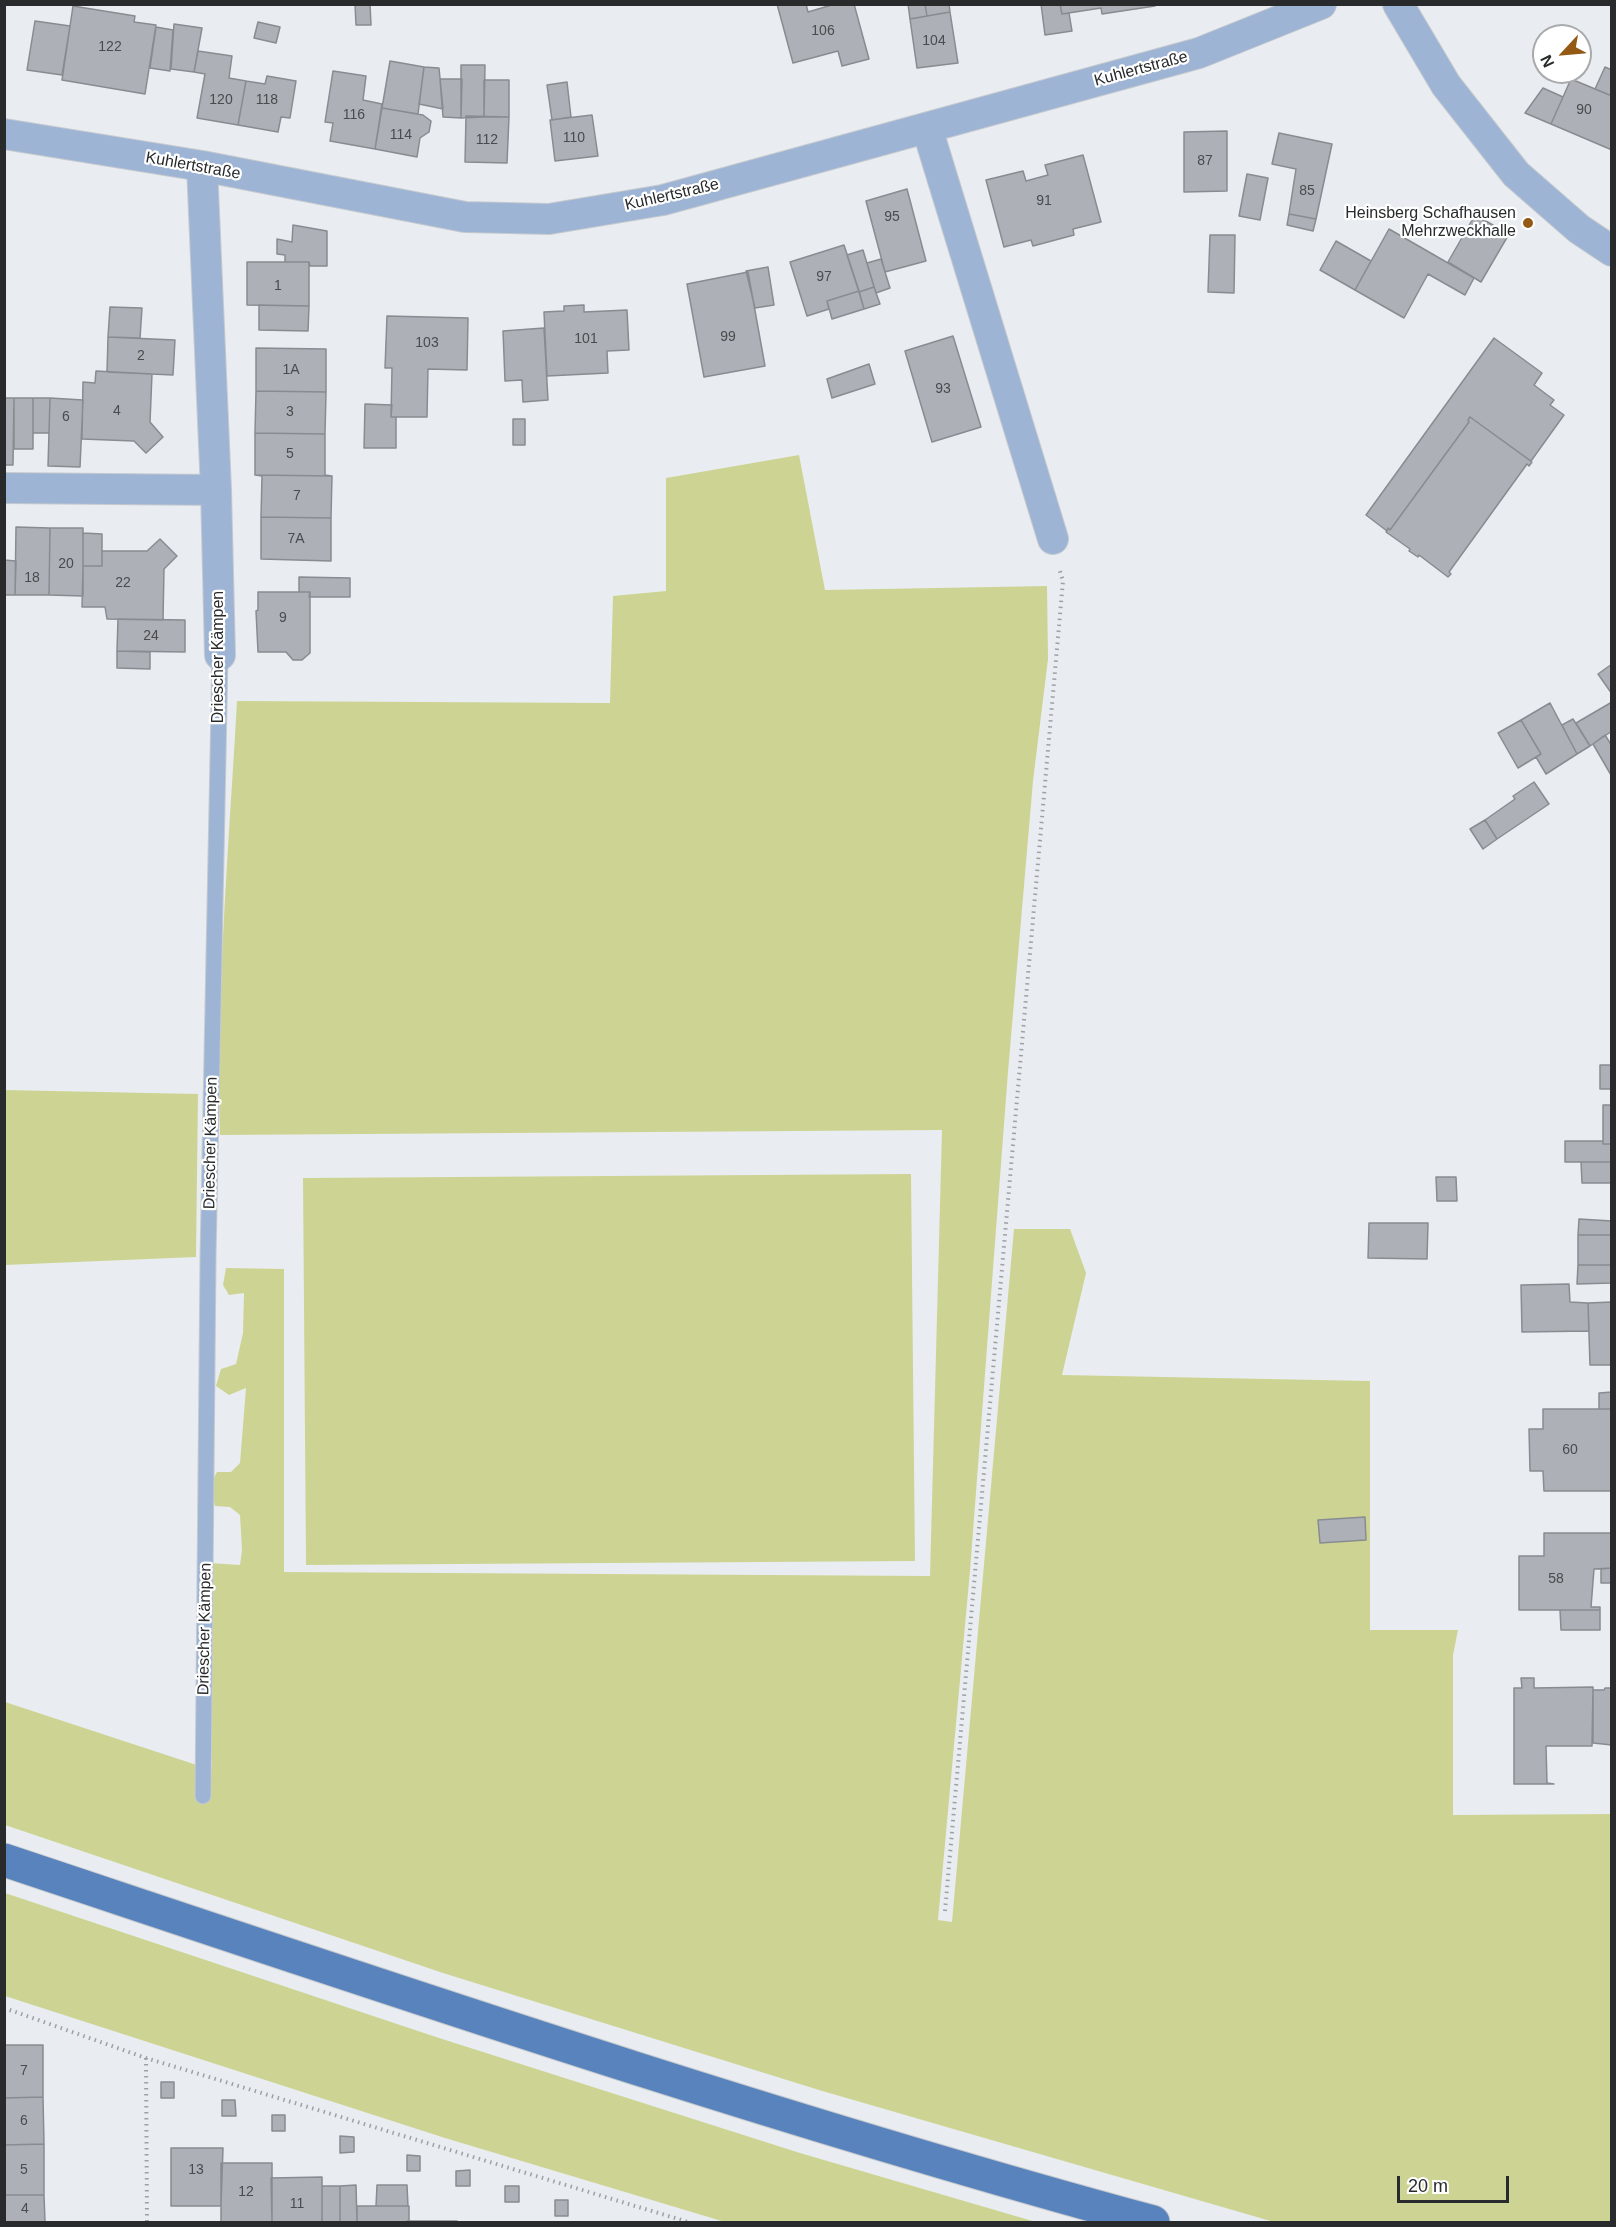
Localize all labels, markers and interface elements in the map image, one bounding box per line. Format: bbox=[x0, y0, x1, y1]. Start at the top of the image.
house number: 106 bbox=[811, 23, 835, 39]
north arrow bbox=[1532, 24, 1592, 84]
house number: 104 bbox=[922, 33, 946, 49]
house number: 122 bbox=[98, 39, 122, 55]
street label: Kuhlertstraße bbox=[1092, 47, 1190, 91]
text: N bbox=[1537, 52, 1557, 70]
house number: 120 bbox=[209, 92, 233, 108]
house number: 118 bbox=[256, 92, 278, 108]
house number: 90 bbox=[1576, 102, 1592, 118]
house number: 116 bbox=[343, 107, 365, 123]
house number: 114 bbox=[390, 127, 412, 143]
house number: 110 bbox=[563, 130, 585, 146]
house number: 112 bbox=[476, 132, 498, 148]
street label: Kuhlertstraße bbox=[144, 148, 242, 184]
house number: 87 bbox=[1197, 153, 1213, 169]
street label: Kuhlertstraße bbox=[623, 175, 721, 215]
house number: 85 bbox=[1299, 183, 1315, 199]
house number: 91 bbox=[1036, 193, 1052, 209]
place label: Heinsberg Schafhausen Mehrzweckhalle bbox=[1345, 204, 1516, 242]
house number: 95 bbox=[884, 209, 900, 225]
marker: Heinsberg Schafhausen Mehrzweckhalle bbox=[1521, 216, 1535, 230]
house number: 97 bbox=[816, 269, 832, 285]
house number: 1 bbox=[274, 278, 282, 294]
house number: 99 bbox=[720, 329, 736, 345]
house number: 101 bbox=[574, 331, 598, 347]
house number: 103 bbox=[415, 335, 439, 351]
house number: 2 bbox=[137, 348, 145, 364]
house number: 1A bbox=[282, 362, 300, 378]
house number: 93 bbox=[935, 381, 951, 397]
house number: 4 bbox=[113, 403, 121, 419]
house number: 3 bbox=[286, 404, 294, 420]
house number: 6 bbox=[62, 409, 70, 425]
house number: 5 bbox=[286, 446, 294, 462]
house number: 7 bbox=[293, 488, 301, 504]
house number: 7A bbox=[287, 531, 305, 547]
house number: 20 bbox=[58, 556, 74, 572]
house number: 18 bbox=[24, 570, 40, 586]
house number: 22 bbox=[115, 575, 131, 591]
street label: Driescher Kämpen bbox=[209, 591, 229, 723]
house number: 9 bbox=[279, 610, 287, 626]
house number: 24 bbox=[143, 628, 159, 644]
street label: Driescher Kämpen bbox=[200, 1077, 222, 1209]
house number: 60 bbox=[1562, 1442, 1578, 1458]
street label: Driescher Kämpen bbox=[194, 1563, 216, 1695]
house number: 58 bbox=[1548, 1571, 1564, 1587]
house number: 7 bbox=[20, 2063, 28, 2079]
house number: 6 bbox=[20, 2113, 28, 2129]
house number: 5 bbox=[20, 2162, 28, 2178]
house number: 13 bbox=[188, 2162, 204, 2178]
scale bar bbox=[1400, 2164, 1512, 2202]
text: 20 m bbox=[1408, 2176, 1448, 2196]
house number: 12 bbox=[238, 2184, 254, 2200]
house number: 11 bbox=[290, 2196, 304, 2212]
house number: 4 bbox=[21, 2201, 29, 2217]

